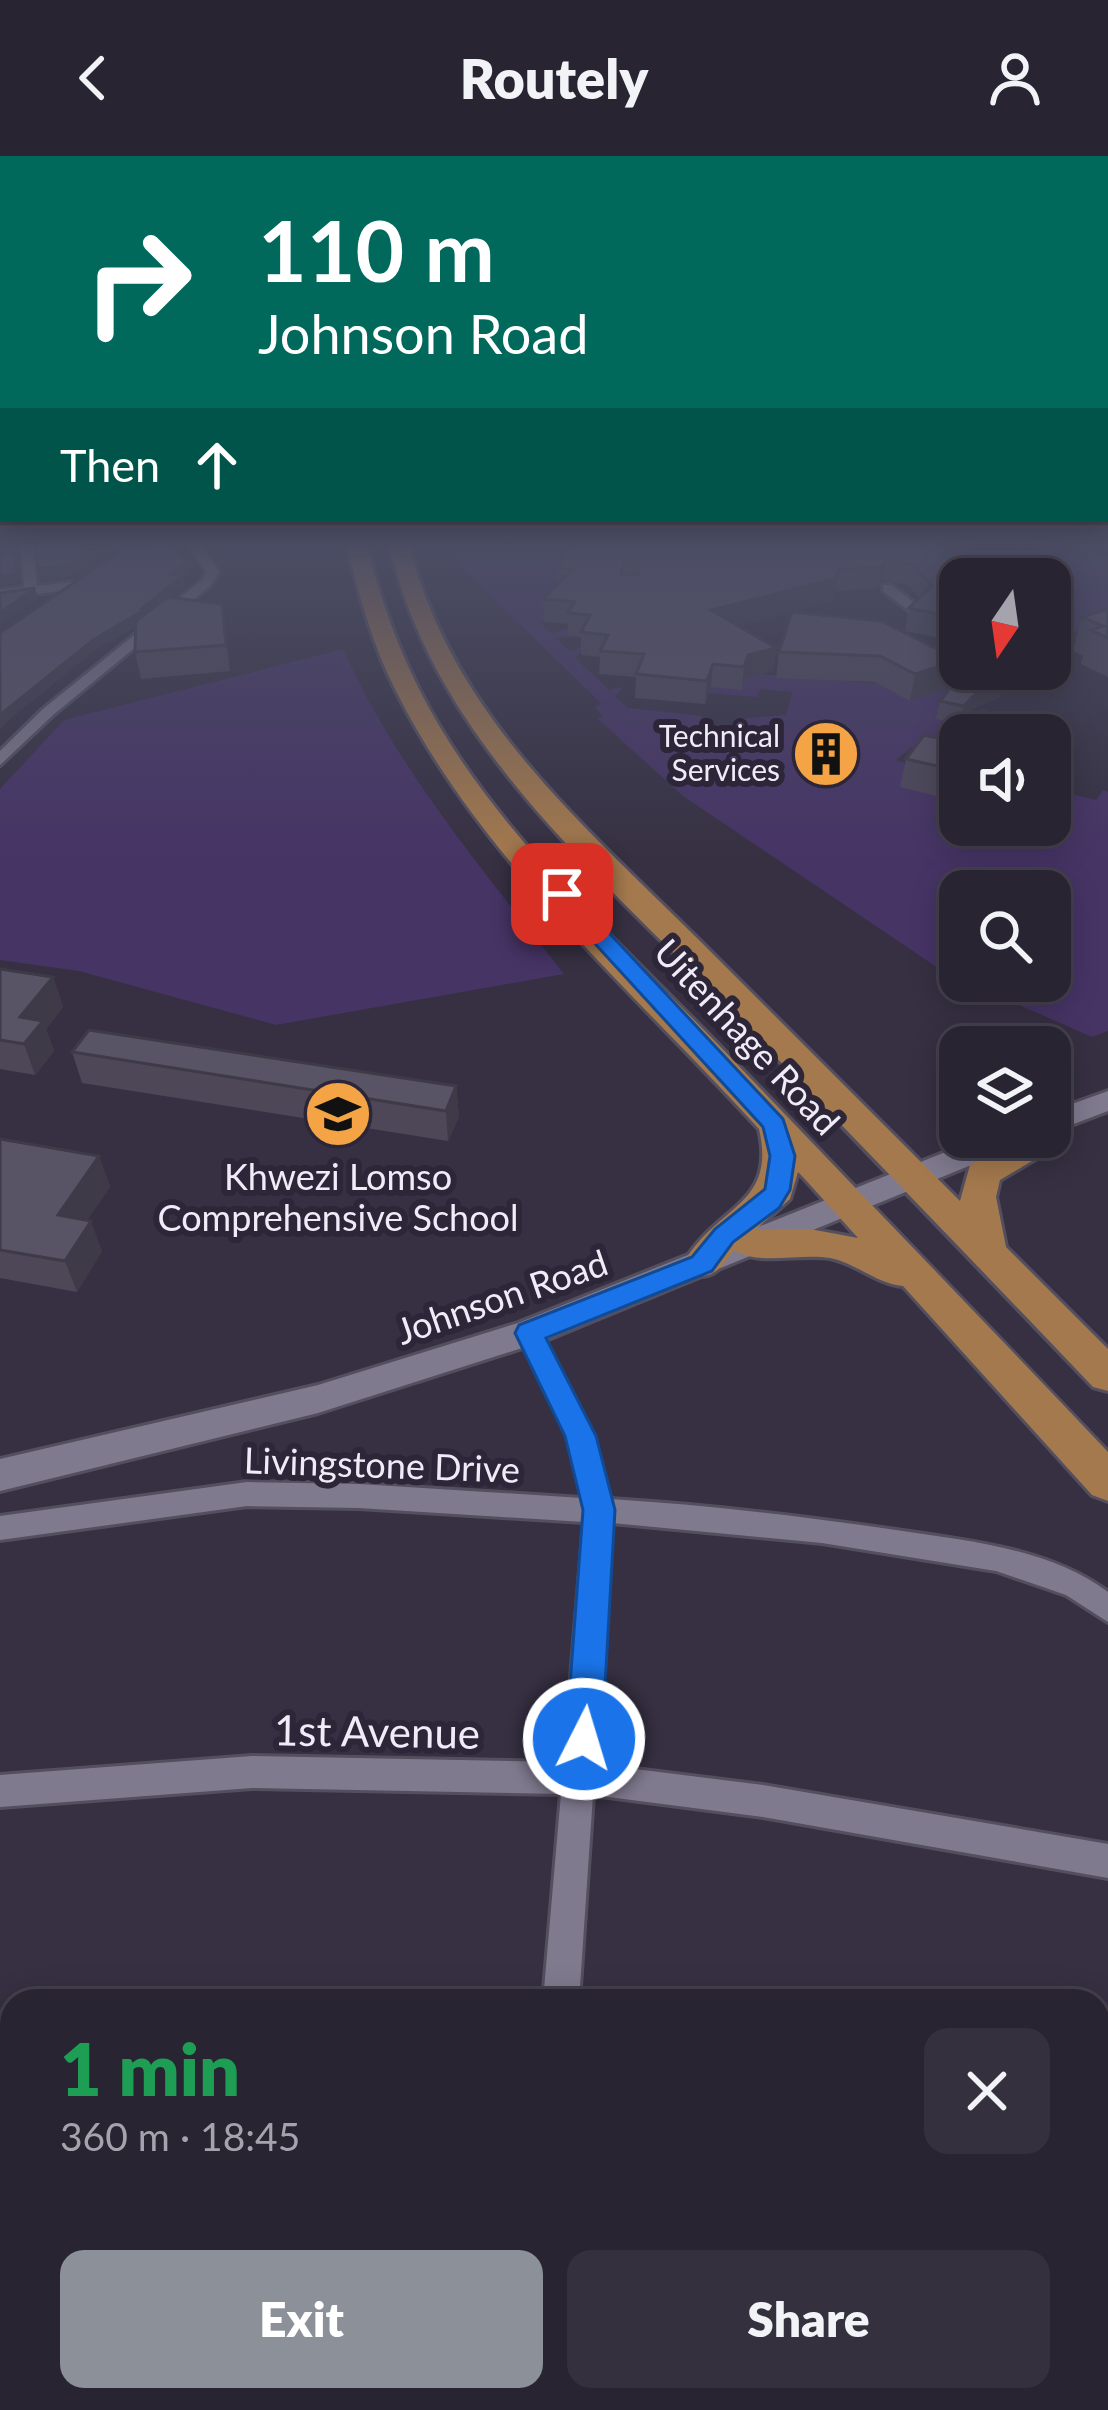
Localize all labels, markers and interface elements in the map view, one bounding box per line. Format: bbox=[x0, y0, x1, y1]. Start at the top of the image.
icon: back bbox=[60, 45, 126, 111]
icon: person bbox=[982, 45, 1048, 111]
text: Routely bbox=[460, 46, 648, 111]
text: 110 m bbox=[258, 199, 495, 300]
icon: right bbox=[60, 204, 216, 360]
text: Johnson Road bbox=[258, 301, 588, 366]
icon: ahead bbox=[184, 432, 250, 498]
text: Then bbox=[60, 438, 160, 492]
north arrow bbox=[939, 558, 1071, 690]
map controls bbox=[939, 558, 1071, 1158]
button: sound bbox=[939, 714, 1071, 846]
place label: Technical Services bbox=[659, 717, 780, 787]
building icon: Technical Services bbox=[791, 719, 861, 789]
pin bbox=[511, 843, 613, 945]
icon: arrive bbox=[529, 861, 595, 927]
button: search bbox=[939, 870, 1071, 1002]
street label: Uitenhage Road bbox=[646, 929, 849, 1143]
button: layers bbox=[939, 1026, 1071, 1158]
school or university icon: Khwezi Lomso Comprehensive School bbox=[303, 1079, 373, 1149]
place label: Khwezi Lomso Comprehensive School bbox=[158, 1154, 519, 1239]
street label: Johnson Road bbox=[390, 1239, 613, 1353]
street label: Livingstone Drive bbox=[243, 1437, 521, 1491]
position arrow bbox=[521, 1676, 647, 1802]
street label: 1st Avenue bbox=[274, 1704, 480, 1758]
text: 1 min bbox=[60, 2025, 240, 2111]
button: close bbox=[924, 2028, 1050, 2154]
text: 360 m · 18:45 bbox=[60, 2113, 300, 2159]
button: Exit bbox=[60, 2250, 543, 2388]
button: Share bbox=[567, 2250, 1050, 2388]

